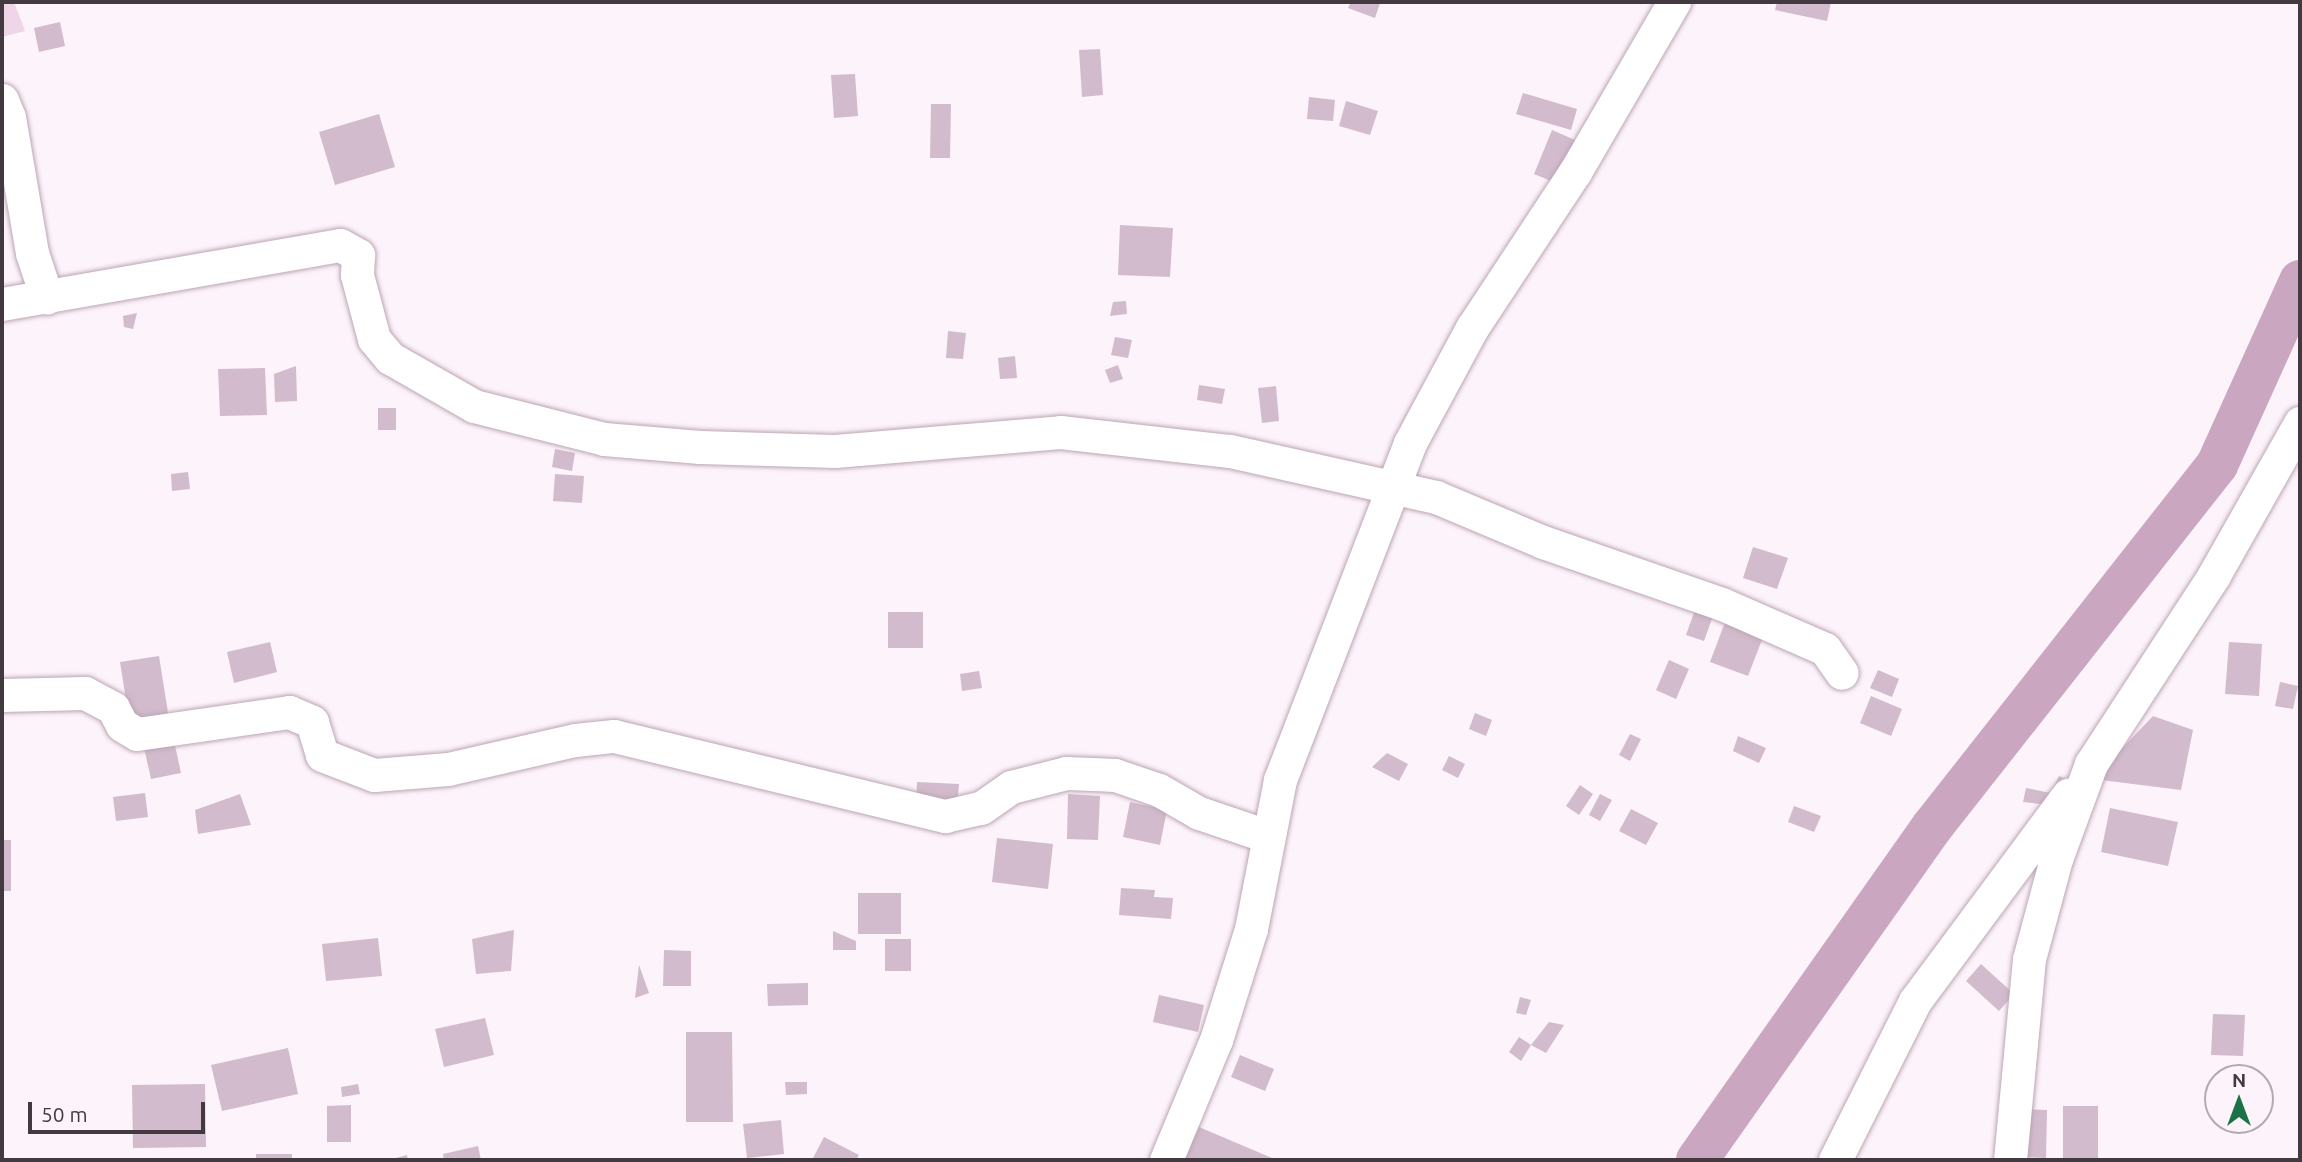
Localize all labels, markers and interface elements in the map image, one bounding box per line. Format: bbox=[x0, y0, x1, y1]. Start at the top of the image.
north arrow bbox=[2204, 1064, 2274, 1134]
text: N bbox=[2232, 1069, 2246, 1091]
scale bar bbox=[32, 1088, 208, 1132]
text: 50 m bbox=[41, 1102, 88, 1126]

